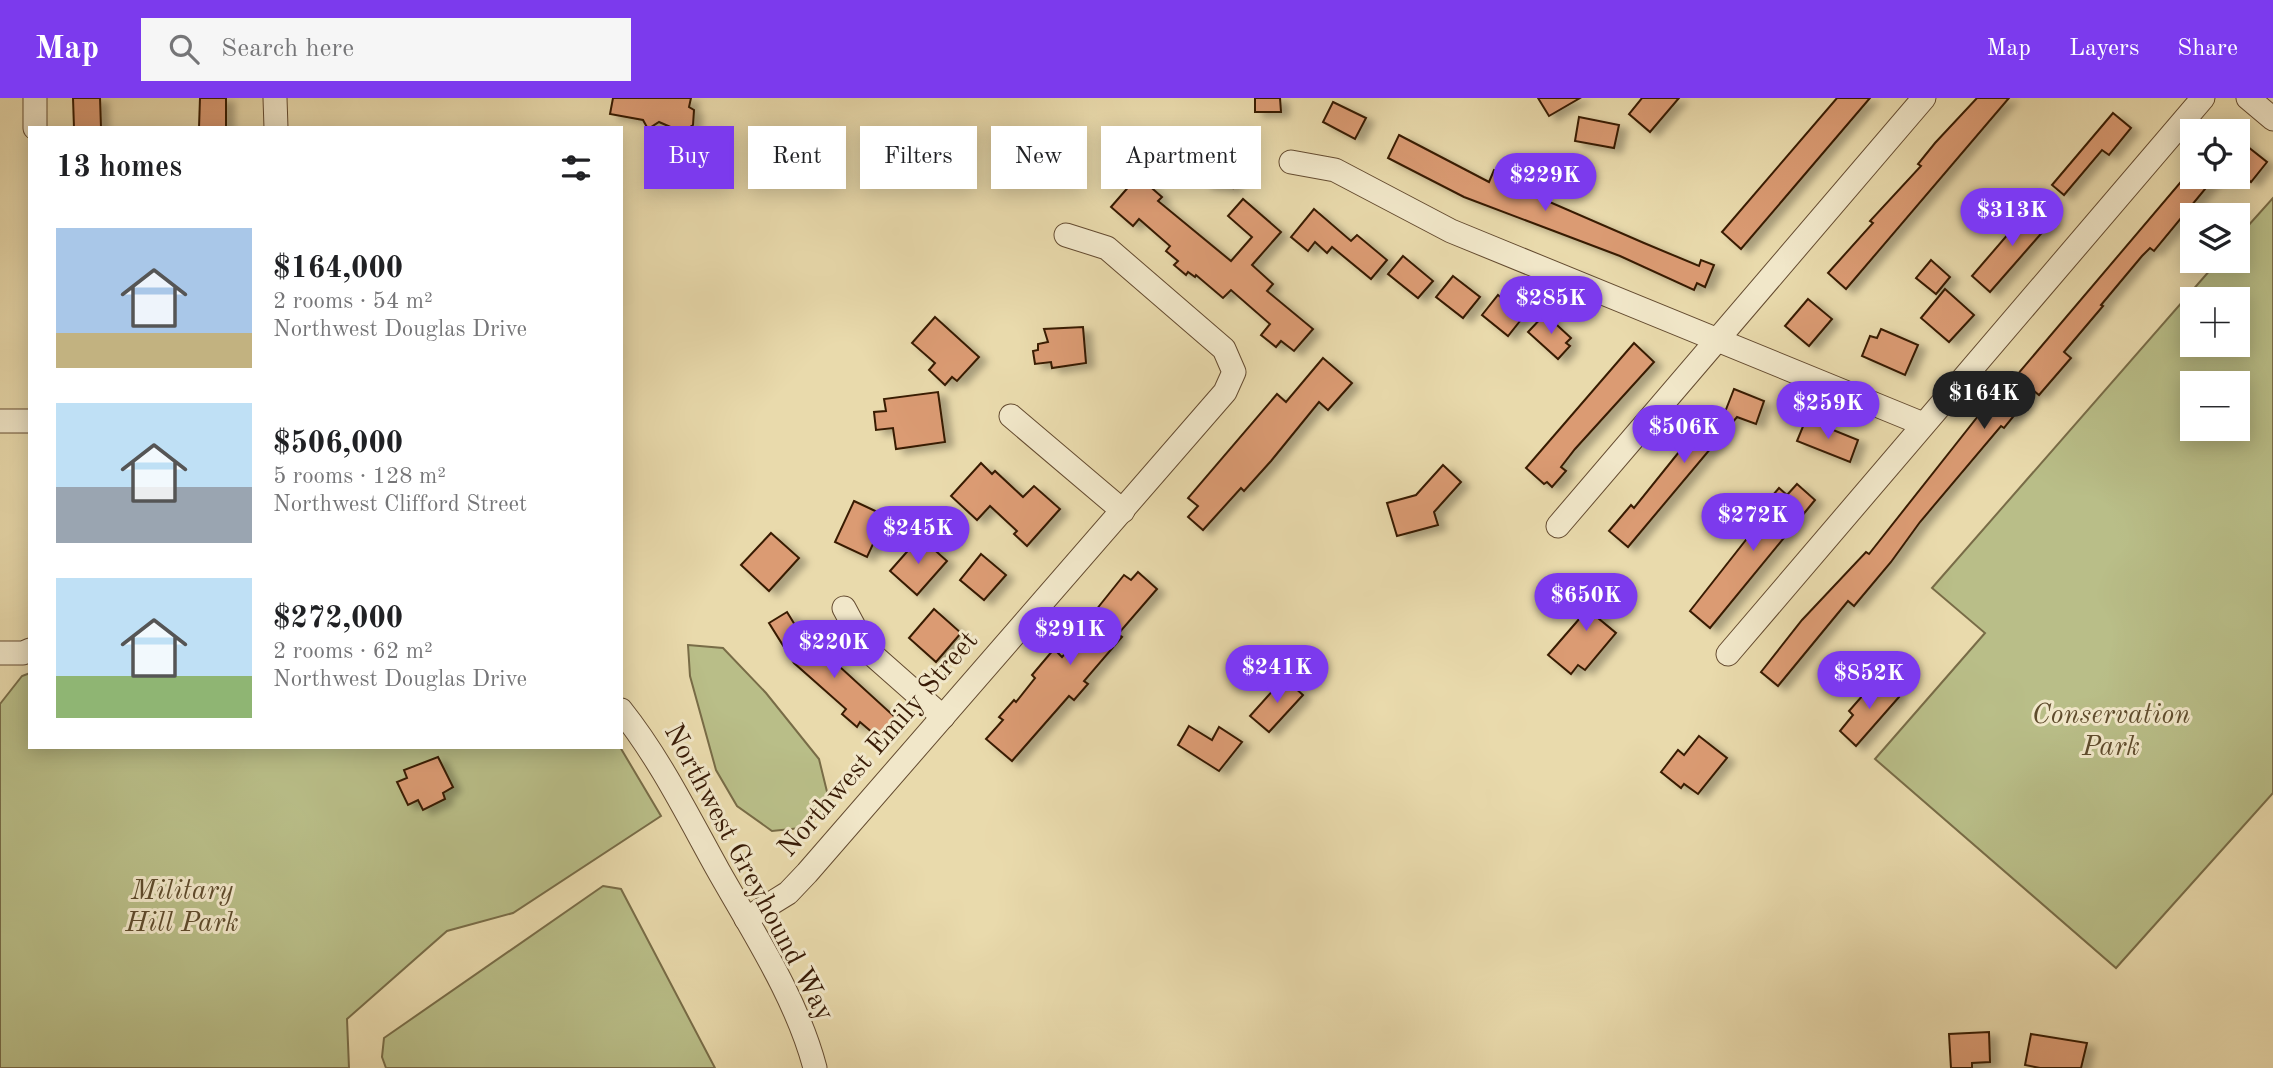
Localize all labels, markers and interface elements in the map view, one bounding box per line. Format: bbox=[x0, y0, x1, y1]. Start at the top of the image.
search box bbox=[141, 18, 631, 81]
icon: search bbox=[165, 30, 203, 68]
text: Map bbox=[35, 33, 99, 66]
text: Search here bbox=[221, 36, 354, 62]
text: Map bbox=[1987, 37, 2031, 61]
text: Layers bbox=[2069, 37, 2139, 61]
text: Share bbox=[2177, 37, 2238, 61]
map controls bbox=[2180, 119, 2250, 441]
button: locate bbox=[2180, 119, 2250, 189]
chip: Buy bbox=[644, 126, 734, 189]
chip: Rent bbox=[748, 126, 846, 189]
chip: Filters bbox=[860, 126, 977, 189]
chip: New bbox=[991, 126, 1087, 189]
chip: Apartment bbox=[1101, 126, 1261, 189]
icon: filters bbox=[557, 149, 595, 187]
text: 13 homes bbox=[56, 153, 182, 183]
pin: $229K bbox=[1496, 153, 1594, 213]
text: $229K bbox=[1509, 164, 1581, 187]
pin: $313K bbox=[1963, 188, 2061, 248]
text: $313K bbox=[1976, 199, 2048, 222]
button: layers bbox=[2180, 203, 2250, 273]
text: $164,000 bbox=[273, 254, 403, 284]
icon: home bbox=[112, 256, 196, 340]
pin: $285K bbox=[1502, 276, 1600, 336]
text: $285K bbox=[1515, 287, 1587, 310]
button: + bbox=[2180, 287, 2250, 357]
text: 2 rooms · 54 m² bbox=[273, 290, 433, 313]
text: Northwest Douglas Drive bbox=[273, 318, 527, 341]
button: − bbox=[2180, 371, 2250, 441]
pin: $164K bbox=[1935, 372, 2033, 431]
pin: $259K bbox=[1779, 382, 1877, 441]
text: $164K bbox=[1948, 382, 2020, 405]
text: $259K bbox=[1792, 392, 1864, 415]
pin: $506K bbox=[1635, 406, 1733, 465]
text: $506K bbox=[1648, 416, 1720, 439]
text: $506,000 bbox=[273, 429, 403, 459]
icon: home bbox=[112, 431, 196, 515]
text: 5 rooms · 128 m² bbox=[273, 465, 446, 488]
text: Northwest Clifford Street bbox=[273, 493, 527, 516]
pin: $272K bbox=[1704, 494, 1802, 553]
text: $272K bbox=[1717, 504, 1789, 527]
pin: $245K bbox=[869, 506, 967, 566]
text: $245K bbox=[882, 517, 954, 540]
pin: $650K bbox=[1537, 574, 1635, 633]
text: $650K bbox=[1550, 584, 1622, 607]
text: $272,000 bbox=[273, 604, 403, 634]
icon: home bbox=[112, 606, 196, 690]
pin: $291K bbox=[1021, 608, 1119, 667]
text: $291K bbox=[1034, 618, 1106, 641]
pin: $220K bbox=[785, 620, 883, 680]
street label: Northwest Emily Street bbox=[774, 627, 984, 863]
text: $220K bbox=[798, 631, 870, 654]
text: 2 rooms · 62 m² bbox=[273, 640, 433, 663]
pin: $241K bbox=[1228, 646, 1326, 705]
pin: $852K bbox=[1820, 652, 1918, 711]
text: $241K bbox=[1241, 656, 1313, 679]
text: $852K bbox=[1833, 662, 1905, 685]
text: Northwest Douglas Drive bbox=[273, 668, 527, 691]
park label: Conservation Park bbox=[2032, 702, 2190, 762]
street label: Northwest Greyhound Way bbox=[658, 720, 838, 1026]
park label: Military Hill Park bbox=[124, 878, 239, 938]

